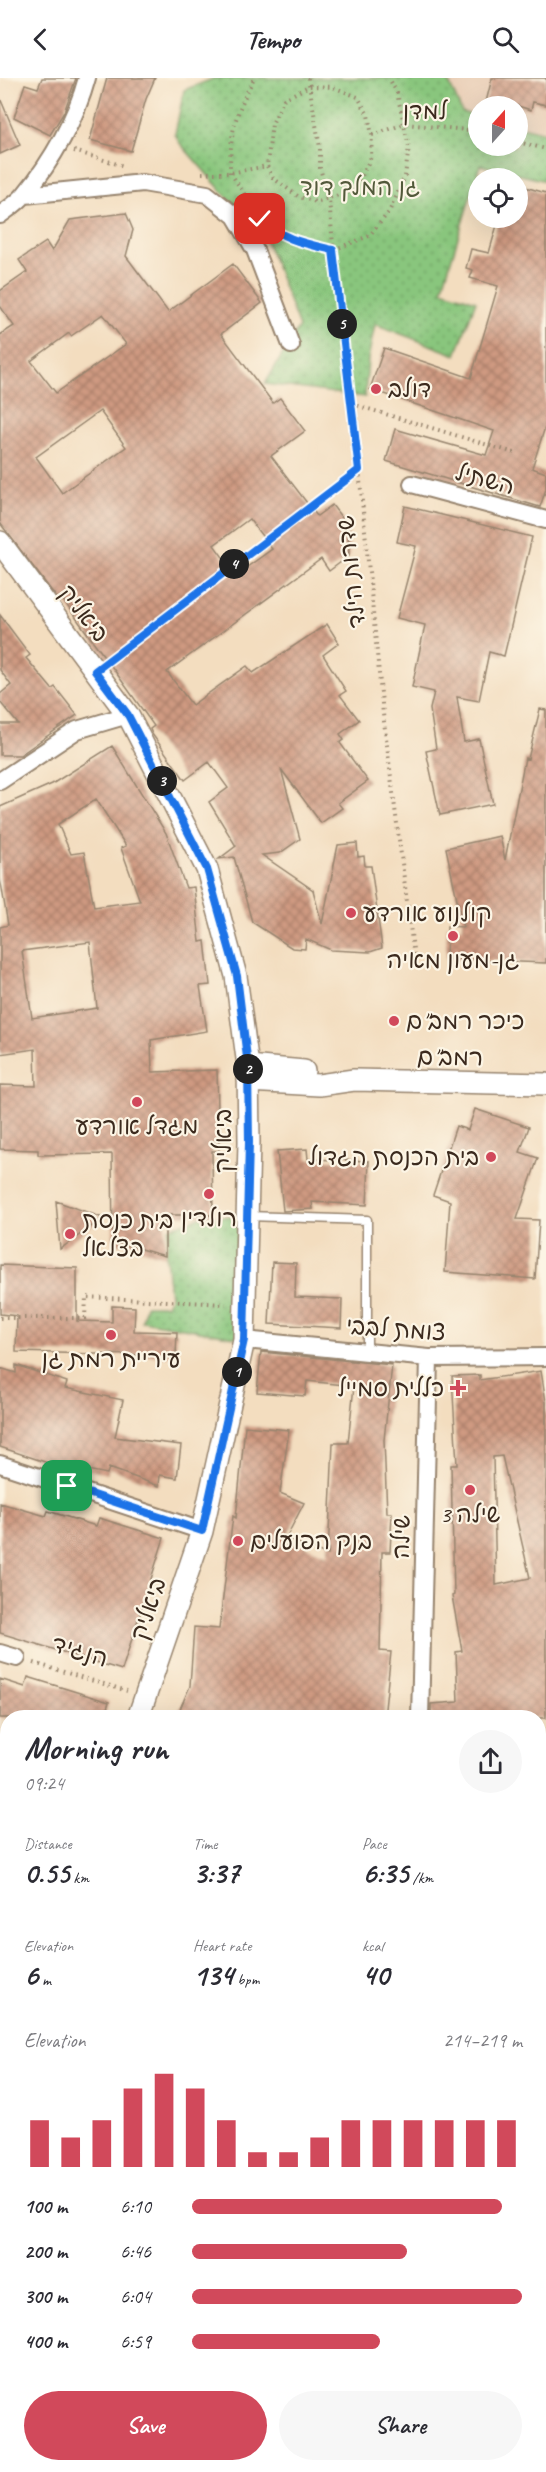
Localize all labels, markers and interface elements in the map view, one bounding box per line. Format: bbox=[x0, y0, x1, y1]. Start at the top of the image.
text: Tempo bbox=[246, 22, 300, 56]
icon: back bbox=[24, 23, 57, 56]
icon: search bbox=[489, 23, 522, 56]
street label: למדן bbox=[403, 96, 449, 126]
north arrow bbox=[468, 96, 528, 156]
map controls bbox=[468, 96, 528, 228]
button: locate bbox=[468, 168, 528, 228]
park label: גן המלך דוד bbox=[300, 172, 420, 202]
pin bbox=[234, 193, 285, 244]
icon: check bbox=[243, 202, 276, 235]
pin: 5 bbox=[327, 309, 357, 339]
text: 5 bbox=[339, 314, 345, 334]
place label: דולב bbox=[388, 374, 431, 404]
marker: דולב bbox=[369, 382, 383, 396]
street label: השתיל bbox=[452, 457, 518, 501]
street label: שדרות הילד bbox=[330, 514, 372, 630]
pin: 4 bbox=[219, 549, 249, 579]
text: 4 bbox=[230, 554, 238, 574]
street label: ביאליק bbox=[53, 578, 115, 648]
pin: 3 bbox=[147, 766, 177, 796]
text: 3 bbox=[158, 771, 166, 791]
place label: קולנוע אורדע bbox=[363, 898, 492, 928]
marker: קולנוע אורדע bbox=[344, 906, 358, 920]
marker: גן-מעון מאיה bbox=[446, 929, 460, 943]
place label: גן-מעון מאיה bbox=[387, 945, 519, 975]
place label: כיכר רמב"ם bbox=[406, 1006, 524, 1036]
marker: כיכר רמב"ם bbox=[387, 1014, 401, 1028]
street label: רמב"ם bbox=[417, 1041, 483, 1073]
pin: 2 bbox=[233, 1054, 263, 1084]
text: 2 bbox=[244, 1059, 252, 1079]
marker: מגדל אורדע bbox=[130, 1095, 144, 1109]
street label: ביאליק bbox=[208, 1109, 238, 1173]
place label: מגדל אורדע bbox=[76, 1111, 198, 1141]
place label: בית הכנסת הגדול bbox=[307, 1142, 479, 1172]
marker: בית הכנסת הגדול bbox=[484, 1150, 498, 1164]
marker: רולדין bbox=[202, 1187, 216, 1201]
place label: רולדין bbox=[181, 1203, 237, 1233]
place label: בית כנסת בצלאל bbox=[82, 1205, 173, 1263]
marker: בית כנסת בצלאל bbox=[63, 1227, 77, 1241]
street label: צומת לבבי bbox=[345, 1311, 447, 1347]
marker: עיריית רמת גן bbox=[104, 1328, 118, 1342]
place label: עיריית רמת גן bbox=[41, 1344, 181, 1374]
pin: 1 bbox=[222, 1357, 252, 1387]
text: 1 bbox=[233, 1362, 241, 1382]
place label: כללית סמייל bbox=[337, 1373, 444, 1403]
marker: כללית סמייל bbox=[449, 1379, 467, 1397]
pin bbox=[41, 1460, 92, 1511]
icon: arrive bbox=[50, 1469, 83, 1502]
marker: שילה 3 bbox=[463, 1483, 477, 1497]
place label: שילה 3 bbox=[440, 1499, 500, 1529]
street label: שילה bbox=[386, 1515, 416, 1559]
place label: בנק הפועלים bbox=[250, 1526, 372, 1556]
marker: בנק הפועלים bbox=[231, 1534, 245, 1548]
street label: ביאליק bbox=[123, 1573, 173, 1645]
street label: הנגיד bbox=[48, 1628, 112, 1674]
text: Morning run bbox=[24, 1727, 168, 1769]
button: share bbox=[459, 1730, 522, 1793]
text: 09:24 bbox=[24, 1771, 64, 1796]
text: Distance bbox=[24, 1834, 72, 1854]
text: Time bbox=[193, 1834, 217, 1854]
text: Pace bbox=[362, 1834, 387, 1854]
text: 0.55 bbox=[24, 1854, 69, 1892]
text: 3:37 bbox=[193, 1854, 239, 1892]
text: 6:35 bbox=[362, 1854, 409, 1892]
text: km bbox=[69, 1868, 89, 1888]
text: /km bbox=[409, 1868, 433, 1888]
text: Elevation bbox=[24, 1936, 73, 1956]
text: Heart rate bbox=[193, 1936, 251, 1956]
text: kcal bbox=[362, 1936, 383, 1956]
text: 6 bbox=[24, 1956, 38, 1994]
text: 134 bbox=[193, 1956, 234, 1994]
text: 40 bbox=[362, 1956, 389, 1994]
text: m bbox=[38, 1970, 51, 1990]
text: bpm bbox=[234, 1970, 259, 1990]
text: Elevation bbox=[24, 2028, 86, 2053]
text: 214–219 m bbox=[443, 2028, 522, 2053]
text: 100 m bbox=[24, 2194, 67, 2219]
text: 6:10 bbox=[120, 2194, 151, 2219]
text: 200 m bbox=[24, 2239, 67, 2264]
text: 6:46 bbox=[120, 2239, 151, 2264]
text: 300 m bbox=[24, 2284, 67, 2309]
text: 6:04 bbox=[120, 2284, 151, 2309]
text: 400 m bbox=[24, 2329, 67, 2354]
text: 6:59 bbox=[120, 2329, 151, 2354]
button: Save bbox=[24, 2391, 267, 2460]
button: Share bbox=[279, 2391, 522, 2460]

